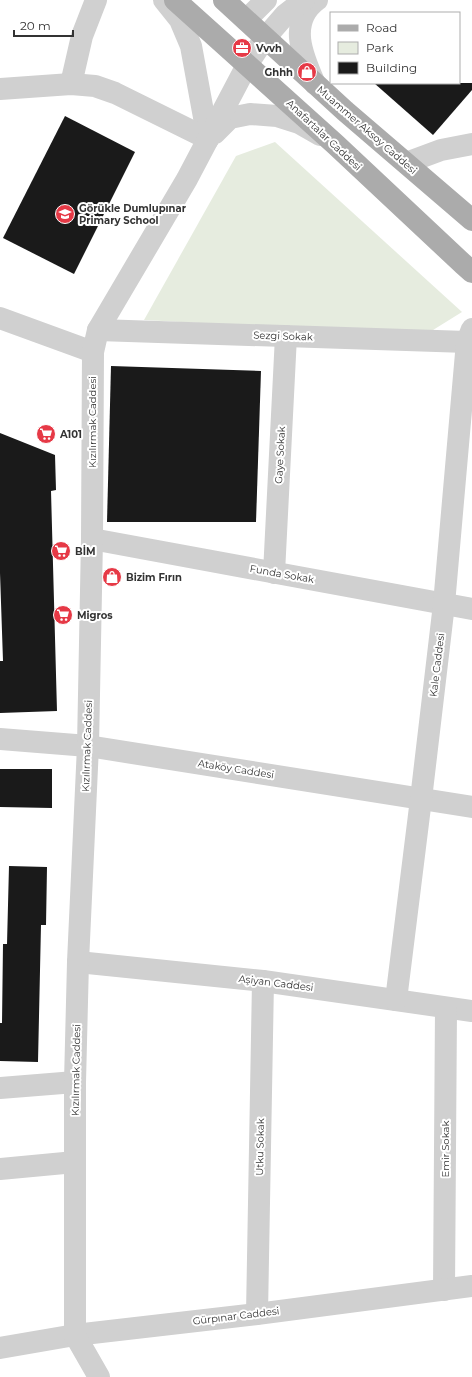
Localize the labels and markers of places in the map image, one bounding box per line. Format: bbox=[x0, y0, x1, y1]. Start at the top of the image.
office icon: Vvvh bbox=[231, 37, 253, 59]
place label: Vvvh bbox=[255, 42, 282, 55]
shop icon: Ghhh bbox=[296, 61, 318, 83]
place label: Ghhh bbox=[265, 66, 293, 79]
place label: Görükle Dumlupınar Primary School bbox=[79, 202, 187, 227]
school or university icon: Görükle Dumlupınar Primary School bbox=[54, 203, 76, 225]
supermarket icon: A101 bbox=[35, 423, 57, 445]
place label: A101 bbox=[59, 428, 82, 441]
supermarket icon: BİM bbox=[50, 540, 72, 562]
place label: BİM bbox=[75, 545, 95, 558]
shop icon: Bizim Fırın bbox=[101, 566, 123, 588]
place label: Bizim Fırın bbox=[126, 571, 182, 584]
supermarket icon: Migros bbox=[52, 604, 74, 626]
place label: Migros bbox=[77, 609, 113, 622]

